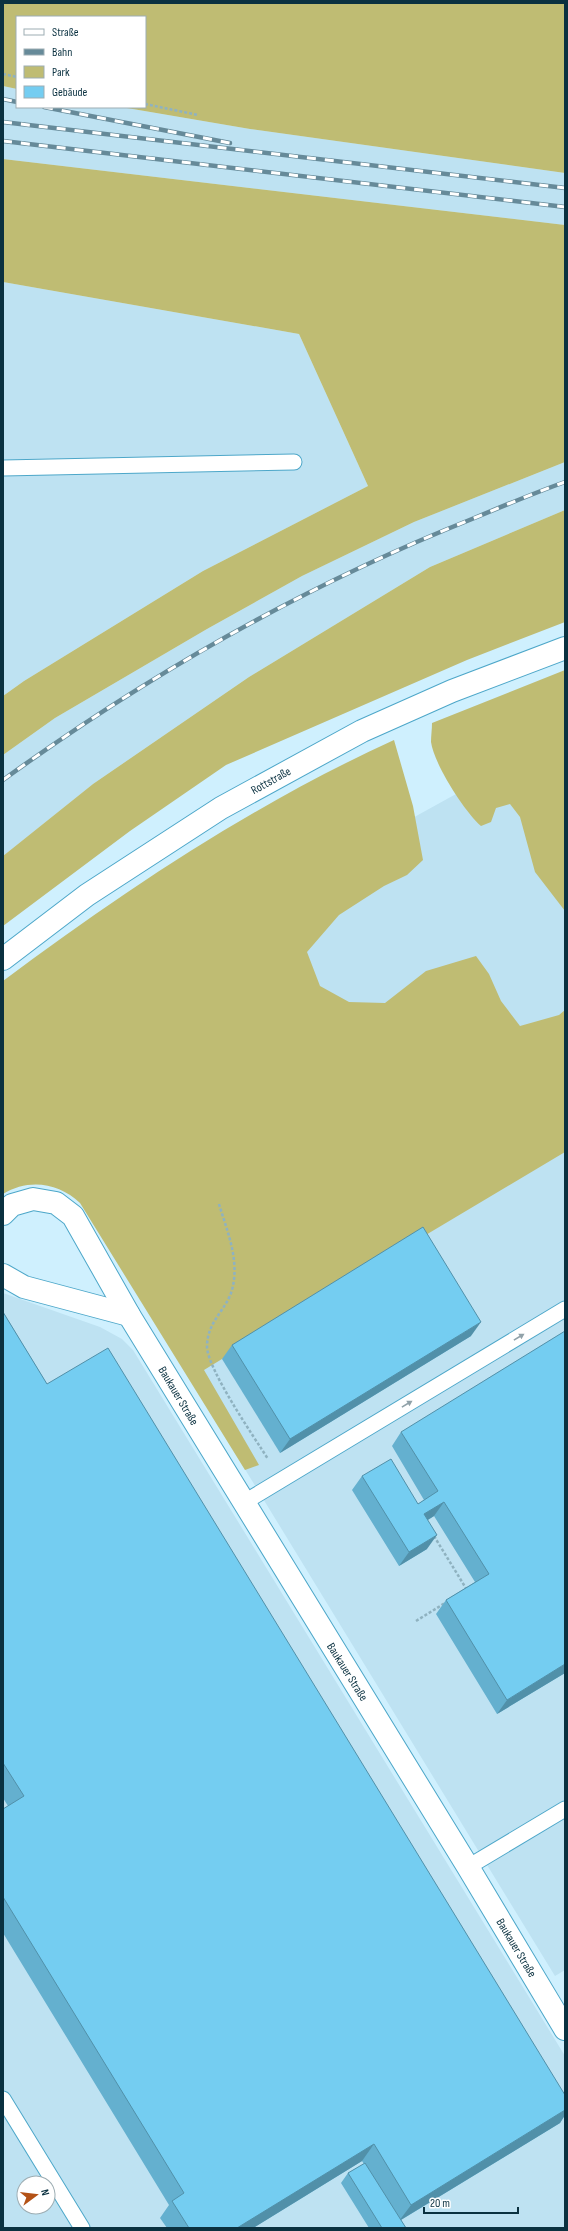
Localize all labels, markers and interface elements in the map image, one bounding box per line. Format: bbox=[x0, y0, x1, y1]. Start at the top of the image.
legend bbox=[16, 16, 146, 108]
text: Straße bbox=[52, 25, 79, 40]
text: Bahn bbox=[52, 45, 72, 60]
text: Park bbox=[52, 65, 70, 80]
text: Gebäude bbox=[52, 85, 87, 100]
street label: Rottstraße bbox=[248, 764, 294, 798]
one-way arrow bbox=[514, 1333, 524, 1341]
street label: Baukauer Straße bbox=[155, 1364, 201, 1428]
one-way arrow bbox=[401, 1400, 413, 1407]
street label: Baukauer Straße bbox=[323, 1640, 371, 1704]
street label: Baukauer Straße bbox=[493, 1916, 539, 1980]
north arrow bbox=[16, 2175, 56, 2215]
text: N bbox=[38, 2188, 52, 2197]
scale bar bbox=[424, 2189, 518, 2215]
text: 20 m bbox=[430, 2196, 450, 2211]

